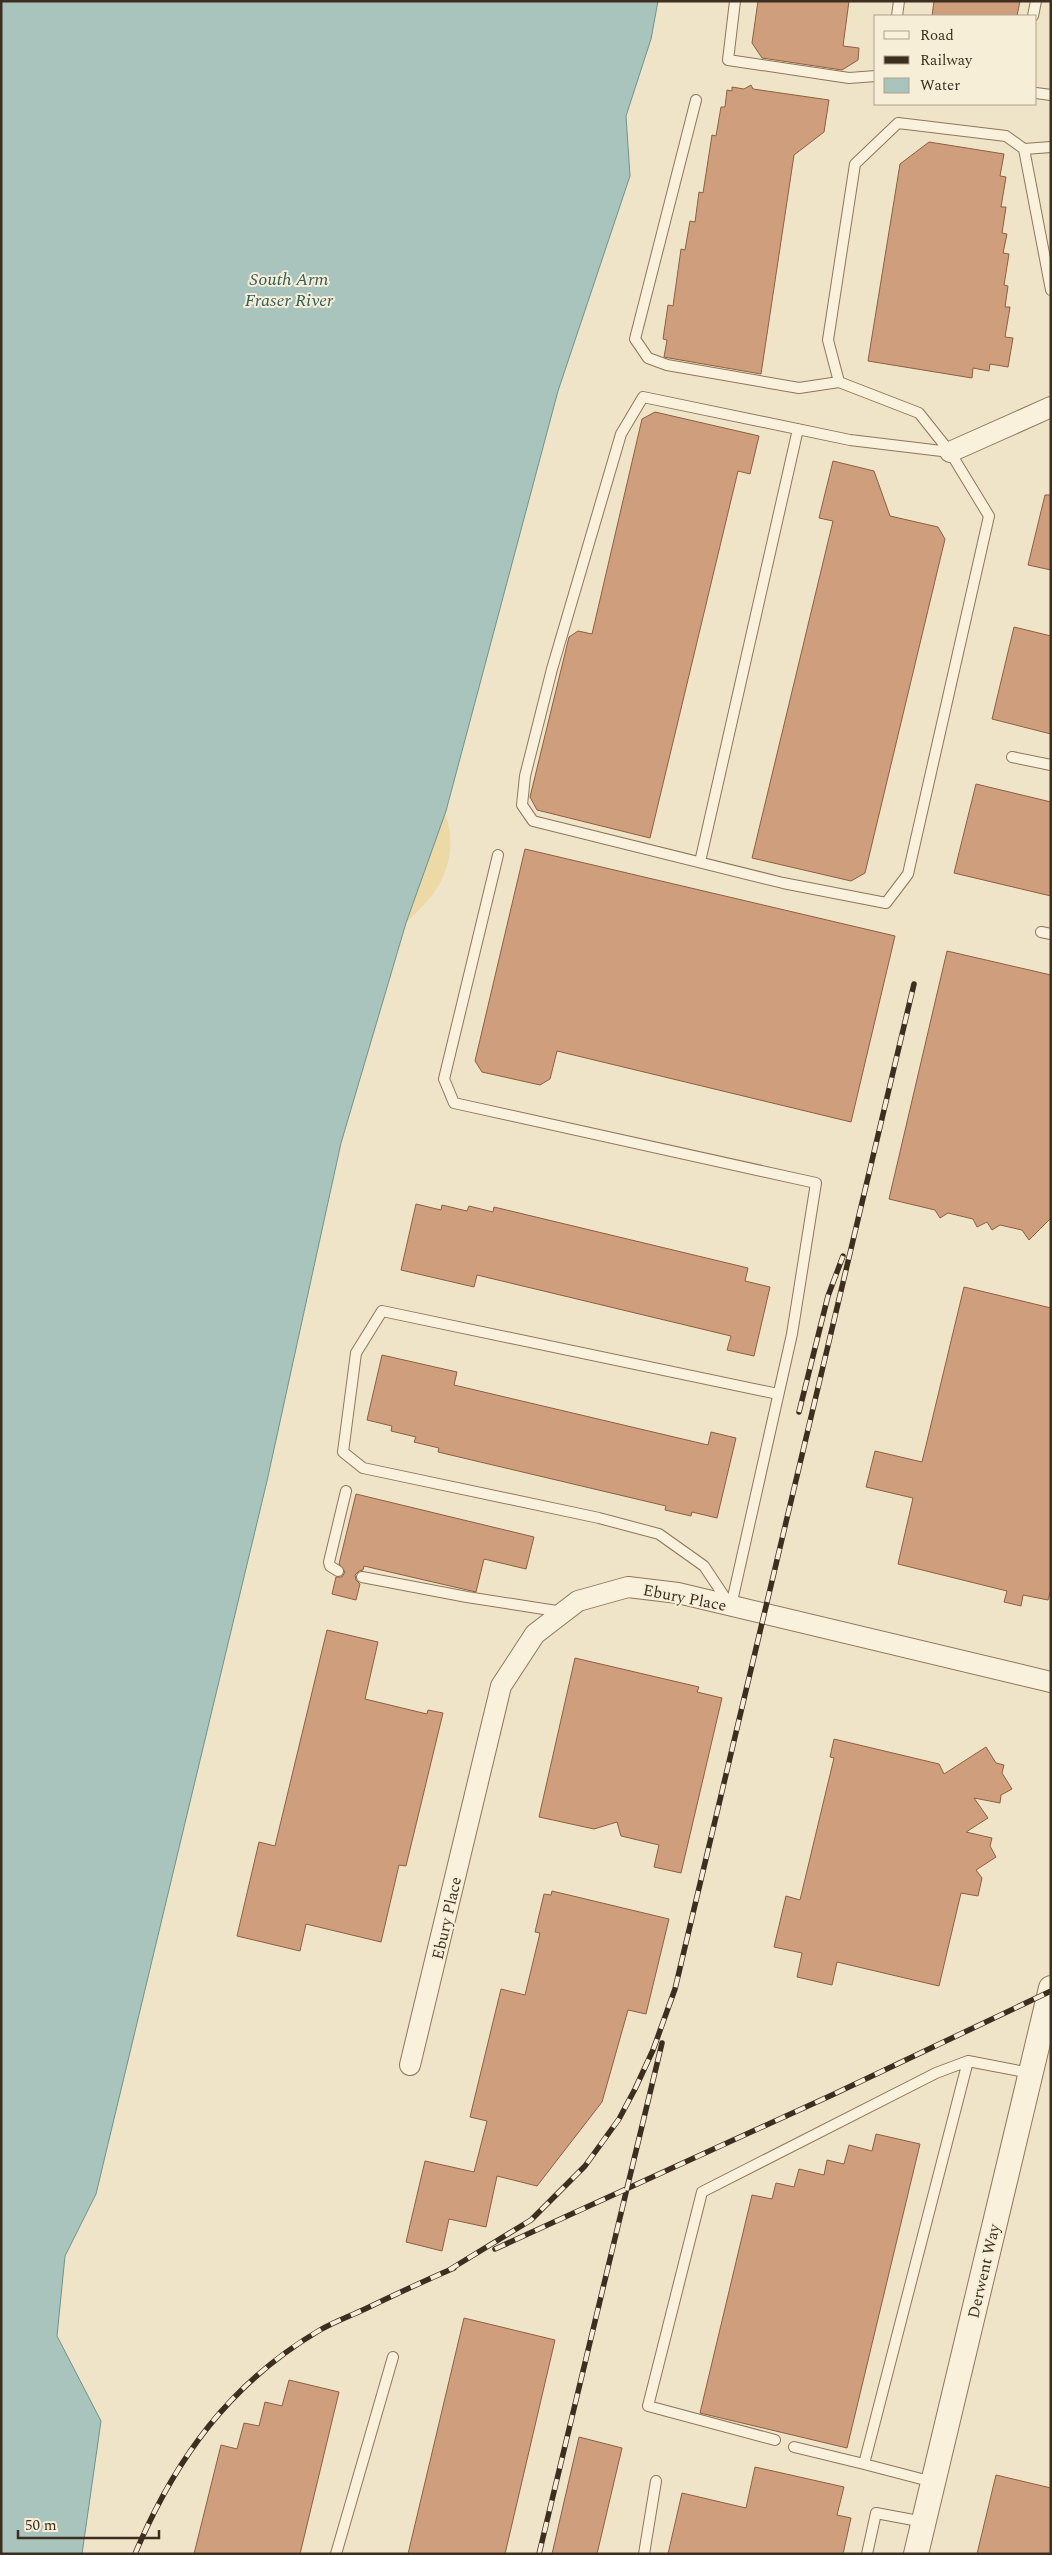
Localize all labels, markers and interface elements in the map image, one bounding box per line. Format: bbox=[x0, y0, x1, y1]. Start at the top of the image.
legend bbox=[874, 15, 1037, 105]
text: Road bbox=[920, 24, 954, 47]
text: Railway bbox=[920, 49, 973, 72]
text: Water bbox=[920, 74, 960, 97]
water label: South Arm Fraser River bbox=[245, 266, 334, 314]
street label: Ebury Place bbox=[641, 1578, 729, 1618]
street label: Ebury Place bbox=[426, 1874, 468, 1962]
street label: Derwent Way bbox=[961, 2220, 1007, 2321]
scale bar bbox=[18, 2508, 159, 2540]
text: 50 m bbox=[25, 2514, 57, 2537]

